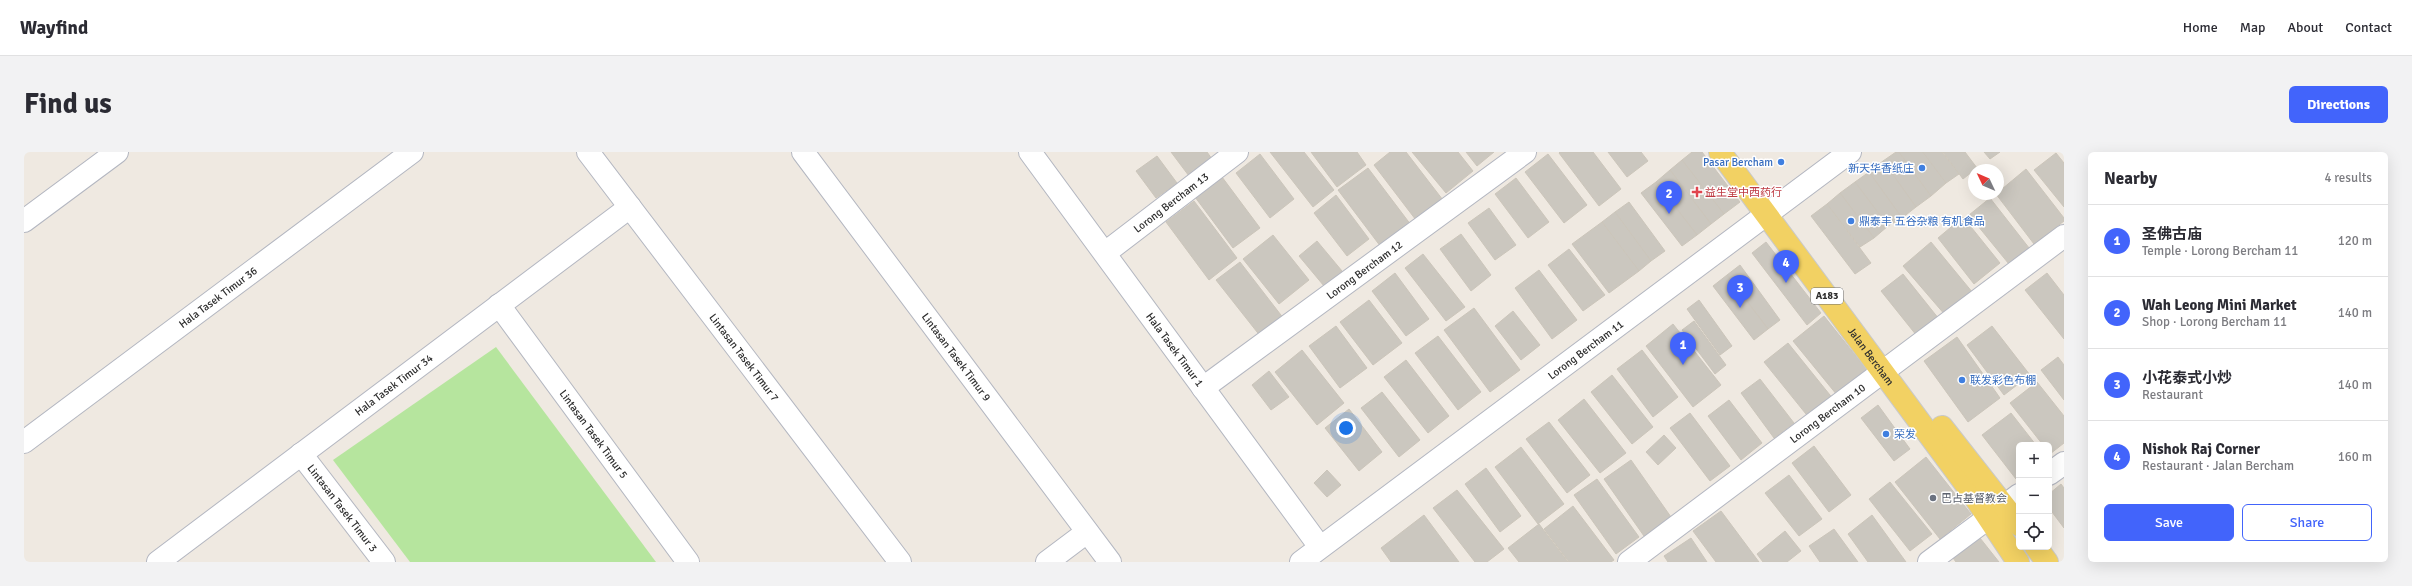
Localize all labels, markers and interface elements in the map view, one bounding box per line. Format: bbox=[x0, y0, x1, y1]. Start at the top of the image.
text: Wayfind bbox=[20, 16, 88, 40]
text: Home bbox=[2183, 19, 2218, 36]
text: Map bbox=[2240, 19, 2265, 36]
text: About bbox=[2287, 19, 2323, 36]
text: Contact bbox=[2345, 19, 2392, 36]
button: Directions bbox=[2289, 86, 2388, 123]
text: Find us bbox=[24, 87, 112, 121]
place label: Pasar Bercham bbox=[1703, 156, 1773, 169]
marker: Pasar Bercham bbox=[1776, 157, 1786, 167]
place label: 新天华香纸庄 bbox=[1848, 162, 1914, 175]
marker: 新天华香纸庄 bbox=[1917, 163, 1927, 173]
north arrow bbox=[1968, 164, 2004, 200]
text: Nearby bbox=[2104, 168, 2157, 189]
street label: Lorong Bercham 13 bbox=[1131, 170, 1211, 235]
text: 4 results bbox=[2324, 170, 2372, 186]
pin: 2 bbox=[1656, 181, 1682, 214]
place label: 益生堂中西药行 bbox=[1705, 186, 1782, 199]
marker: 益生堂中西药行 bbox=[1692, 187, 1702, 197]
place label: 鼎泰丰 五谷杂粮 有机食品 bbox=[1859, 215, 1985, 228]
marker: 鼎泰丰 五谷杂粮 有机食品 bbox=[1846, 216, 1856, 226]
text: 圣佛古庙 bbox=[2142, 225, 2202, 243]
text: 1 bbox=[2113, 233, 2121, 249]
text: 120 m bbox=[2338, 233, 2372, 249]
street label: Lorong Bercham 12 bbox=[1324, 238, 1405, 302]
text: Temple · Lorong Bercham 11 bbox=[2142, 243, 2298, 259]
pin: 4 bbox=[1773, 250, 1799, 283]
street label: Hala Tasek Timur 36 bbox=[176, 264, 260, 331]
pin: 3 bbox=[1727, 275, 1753, 308]
road number: A183 bbox=[1811, 288, 1843, 304]
text: Wah Leong Mini Market bbox=[2142, 296, 2297, 314]
text: 2 bbox=[2113, 305, 2121, 321]
text: 140 m bbox=[2338, 305, 2372, 321]
street label: Lintasan Tasek Timur 9 bbox=[919, 310, 994, 404]
street label: Hala Tasek Timur 1 bbox=[1144, 310, 1206, 389]
street label: Lintasan Tasek Timur 7 bbox=[707, 311, 782, 404]
text: Shop · Lorong Bercham 11 bbox=[2142, 314, 2287, 330]
street label: Lorong Bercham 11 bbox=[1545, 317, 1626, 382]
street label: Jalan Bercham bbox=[1845, 325, 1897, 388]
pin: 1 bbox=[1670, 332, 1696, 365]
street label: Hala Tasek Timur 34 bbox=[352, 351, 435, 418]
text: 小花泰式小炒 bbox=[2142, 369, 2232, 387]
place label: 联发彩色布棚 bbox=[1970, 374, 2036, 387]
marker: 联发彩色布棚 bbox=[1957, 375, 1967, 385]
text: 3 bbox=[2113, 377, 2121, 393]
text: 140 m bbox=[2338, 377, 2372, 393]
street label: Lorong Bercham 10 bbox=[1787, 381, 1868, 446]
street label: Lintasan Tasek Timur 5 bbox=[557, 387, 631, 481]
text: Restaurant bbox=[2142, 387, 2203, 403]
your location bbox=[1336, 418, 1356, 438]
place label: 荣发 bbox=[1894, 428, 1916, 441]
marker: 荣发 bbox=[1881, 429, 1891, 439]
text: Nishok Raj Corner bbox=[2142, 440, 2260, 458]
map controls bbox=[2016, 442, 2052, 550]
button: + bbox=[2016, 442, 2052, 478]
text: 4 bbox=[2113, 449, 2121, 465]
text: 160 m bbox=[2338, 449, 2372, 465]
text: Restaurant · Jalan Bercham bbox=[2142, 458, 2294, 474]
street label: Lintasan Tasek Timur 3 bbox=[305, 462, 380, 554]
button: − bbox=[2016, 478, 2052, 514]
place label: 巴占基督教会 bbox=[1941, 492, 2007, 505]
marker: 巴占基督教会 bbox=[1928, 493, 1938, 503]
button: Save bbox=[2104, 504, 2234, 541]
button: Share bbox=[2242, 504, 2372, 541]
button: locate bbox=[2016, 514, 2052, 550]

